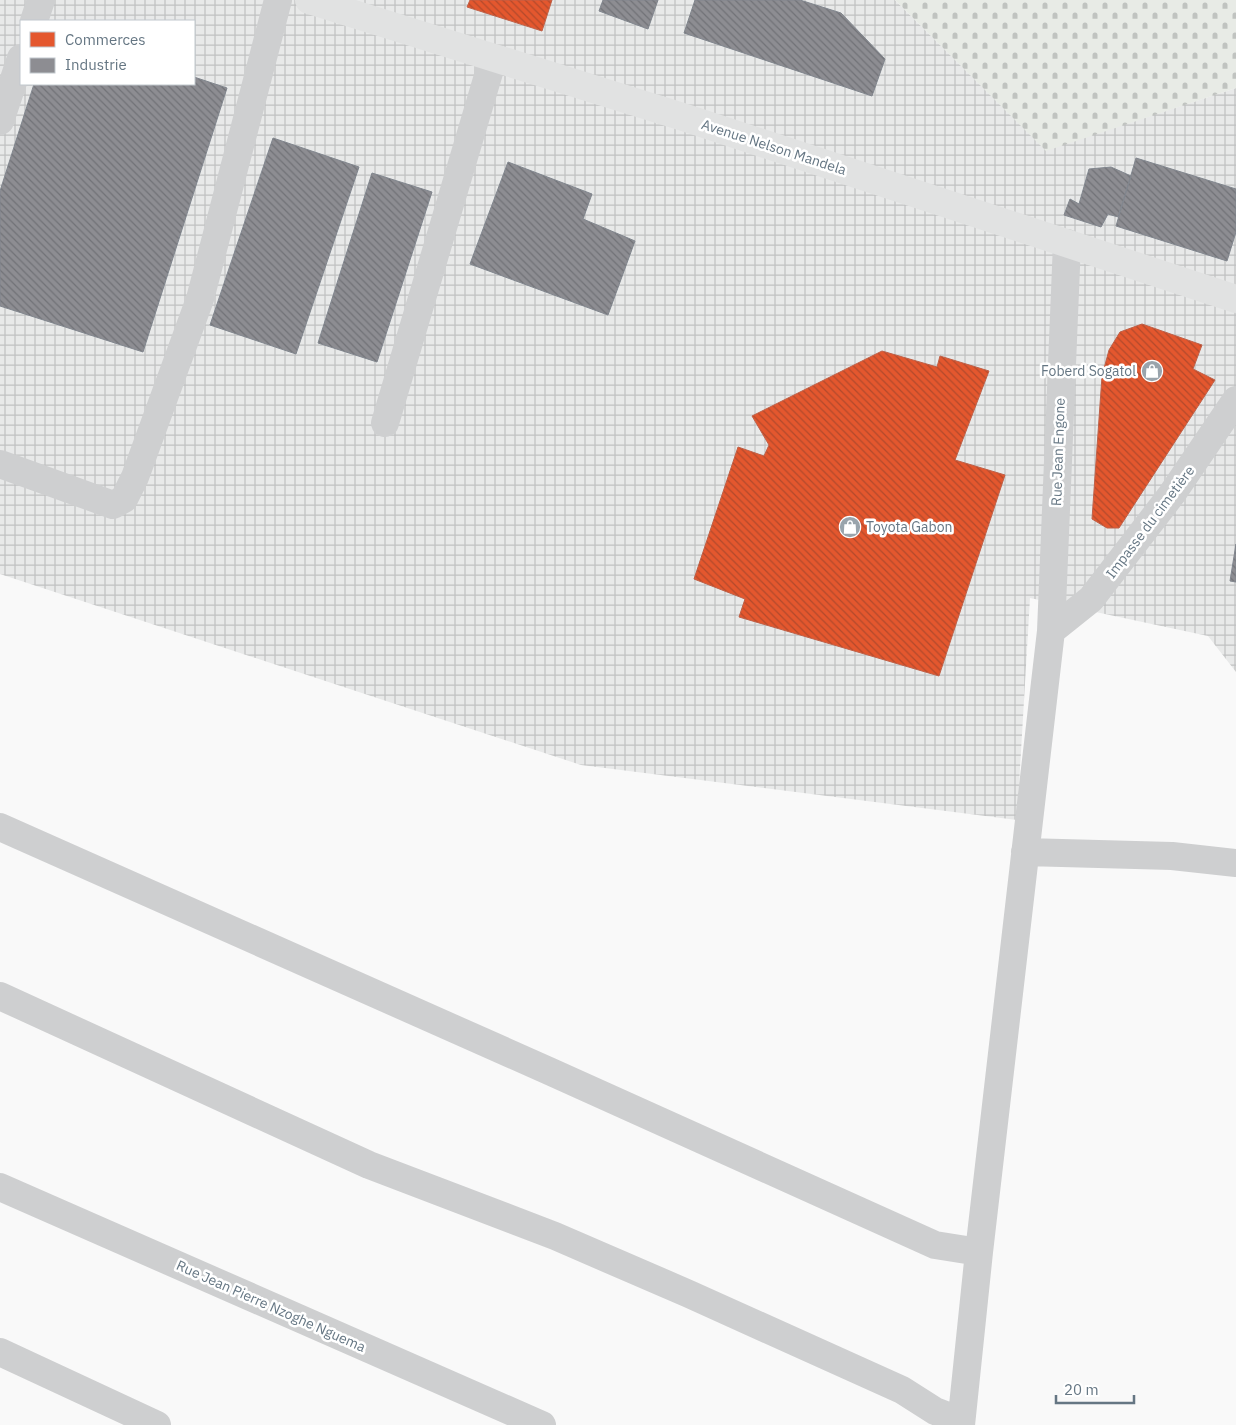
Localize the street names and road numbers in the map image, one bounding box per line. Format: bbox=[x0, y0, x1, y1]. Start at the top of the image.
street label: Avenue Nelson Mandela bbox=[699, 115, 849, 179]
street label: Rue Jean Engone bbox=[1047, 397, 1069, 506]
street label: Impasse du cimetière bbox=[1102, 462, 1198, 582]
street label: Rue Jean Pierre Nzoghe Nguema bbox=[174, 1256, 369, 1356]

